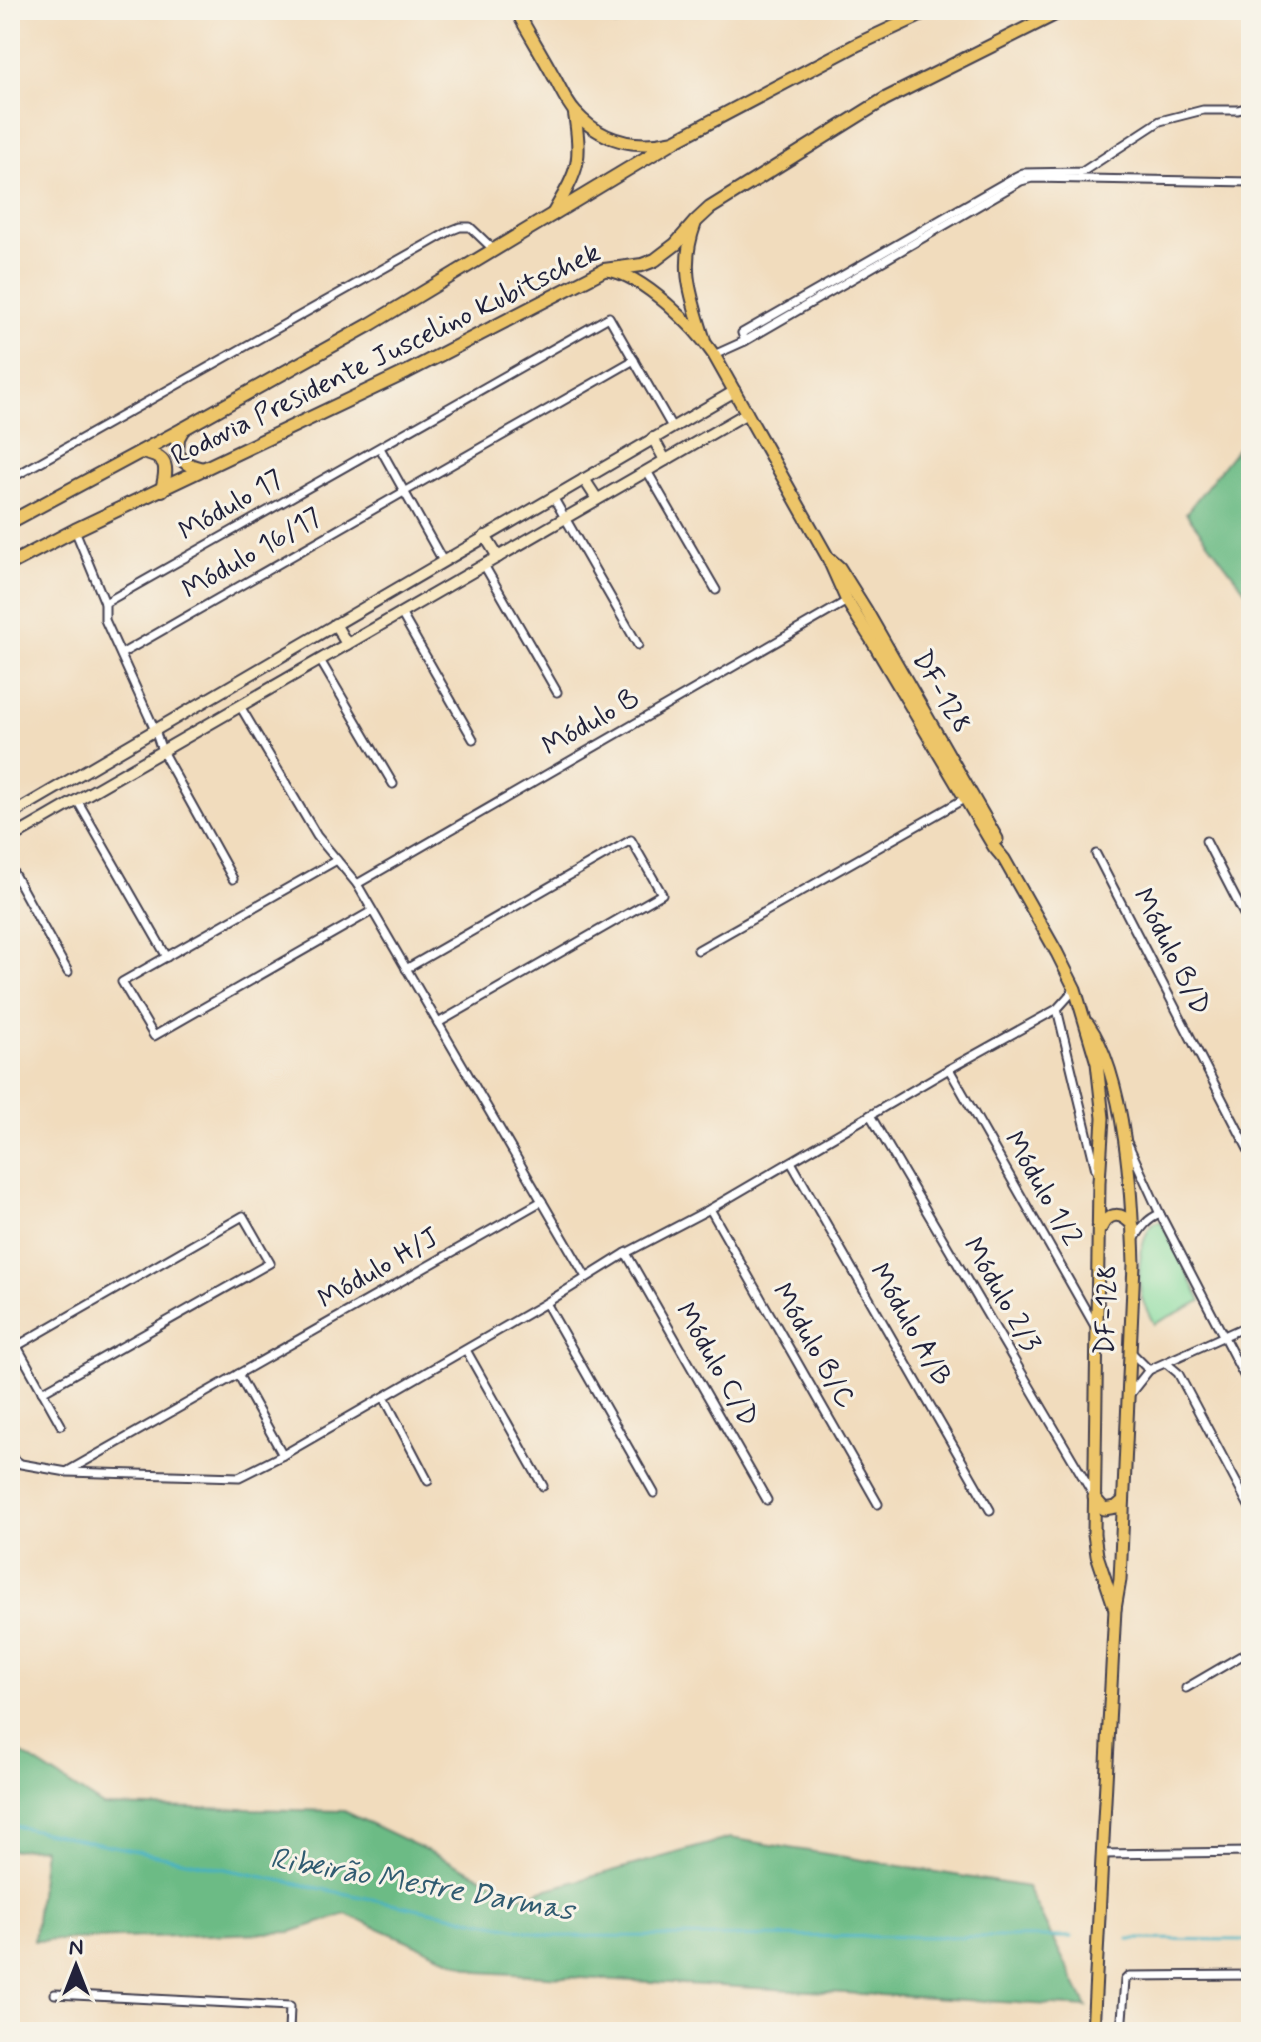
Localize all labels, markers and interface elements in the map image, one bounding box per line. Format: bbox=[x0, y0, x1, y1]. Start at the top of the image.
street label: Rodovia Presidente Juscelino Kubitschek bbox=[165, 235, 607, 475]
street label: Módulo 17 bbox=[172, 461, 290, 551]
street label: Módulo 16/17 bbox=[176, 499, 328, 609]
street label: DF-128 bbox=[902, 644, 980, 740]
street label: Módulo B bbox=[536, 680, 646, 766]
street label: Módulo B/D bbox=[1123, 882, 1219, 1022]
street label: Módulo 1/2 bbox=[994, 1125, 1090, 1253]
street label: Módulo H/J bbox=[312, 1219, 446, 1319]
street label: Módulo 2/3 bbox=[953, 1231, 1049, 1359]
street label: Módulo A/B bbox=[860, 1257, 960, 1393]
street label: DF-128 bbox=[1087, 1264, 1127, 1356]
street label: Módulo B/C bbox=[762, 1277, 864, 1415]
street label: Módulo C/D bbox=[666, 1296, 766, 1434]
water label: Ribeirão Mestre Darmas bbox=[267, 1839, 579, 1931]
north arrow bbox=[36, 1926, 116, 2006]
text: N bbox=[69, 1934, 83, 1962]

